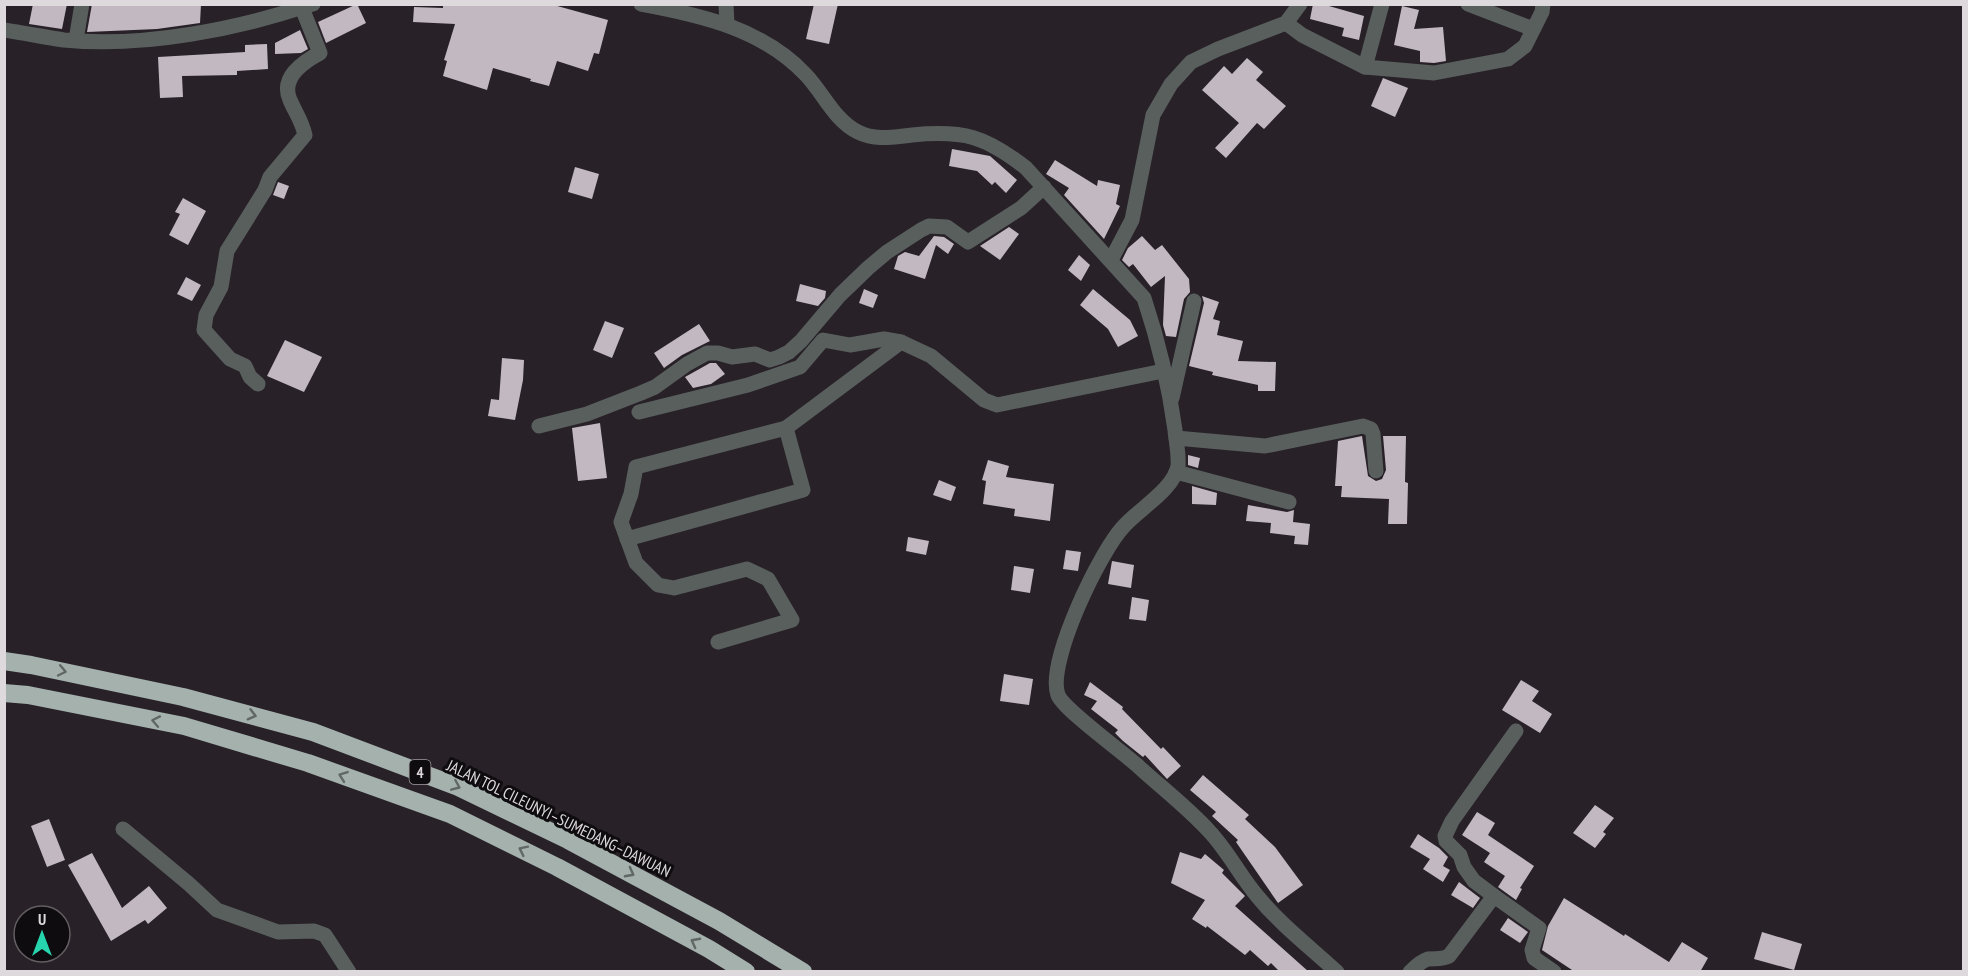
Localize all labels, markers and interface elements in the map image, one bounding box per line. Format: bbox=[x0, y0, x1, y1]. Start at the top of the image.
one-way arrow bbox=[57, 664, 67, 677]
one-way arrow bbox=[247, 708, 257, 721]
one-way arrow bbox=[151, 715, 161, 728]
street label: JALAN TOL CILEUNYI–SUMEDANG–DAWUAN bbox=[443, 755, 674, 881]
road number: 4 bbox=[410, 760, 430, 784]
one-way arrow bbox=[338, 770, 349, 783]
one-way arrow bbox=[449, 779, 460, 791]
one-way arrow bbox=[518, 846, 529, 858]
one-way arrow bbox=[624, 866, 634, 877]
north arrow bbox=[12, 904, 72, 964]
text: U bbox=[38, 909, 46, 929]
one-way arrow bbox=[691, 938, 701, 949]

